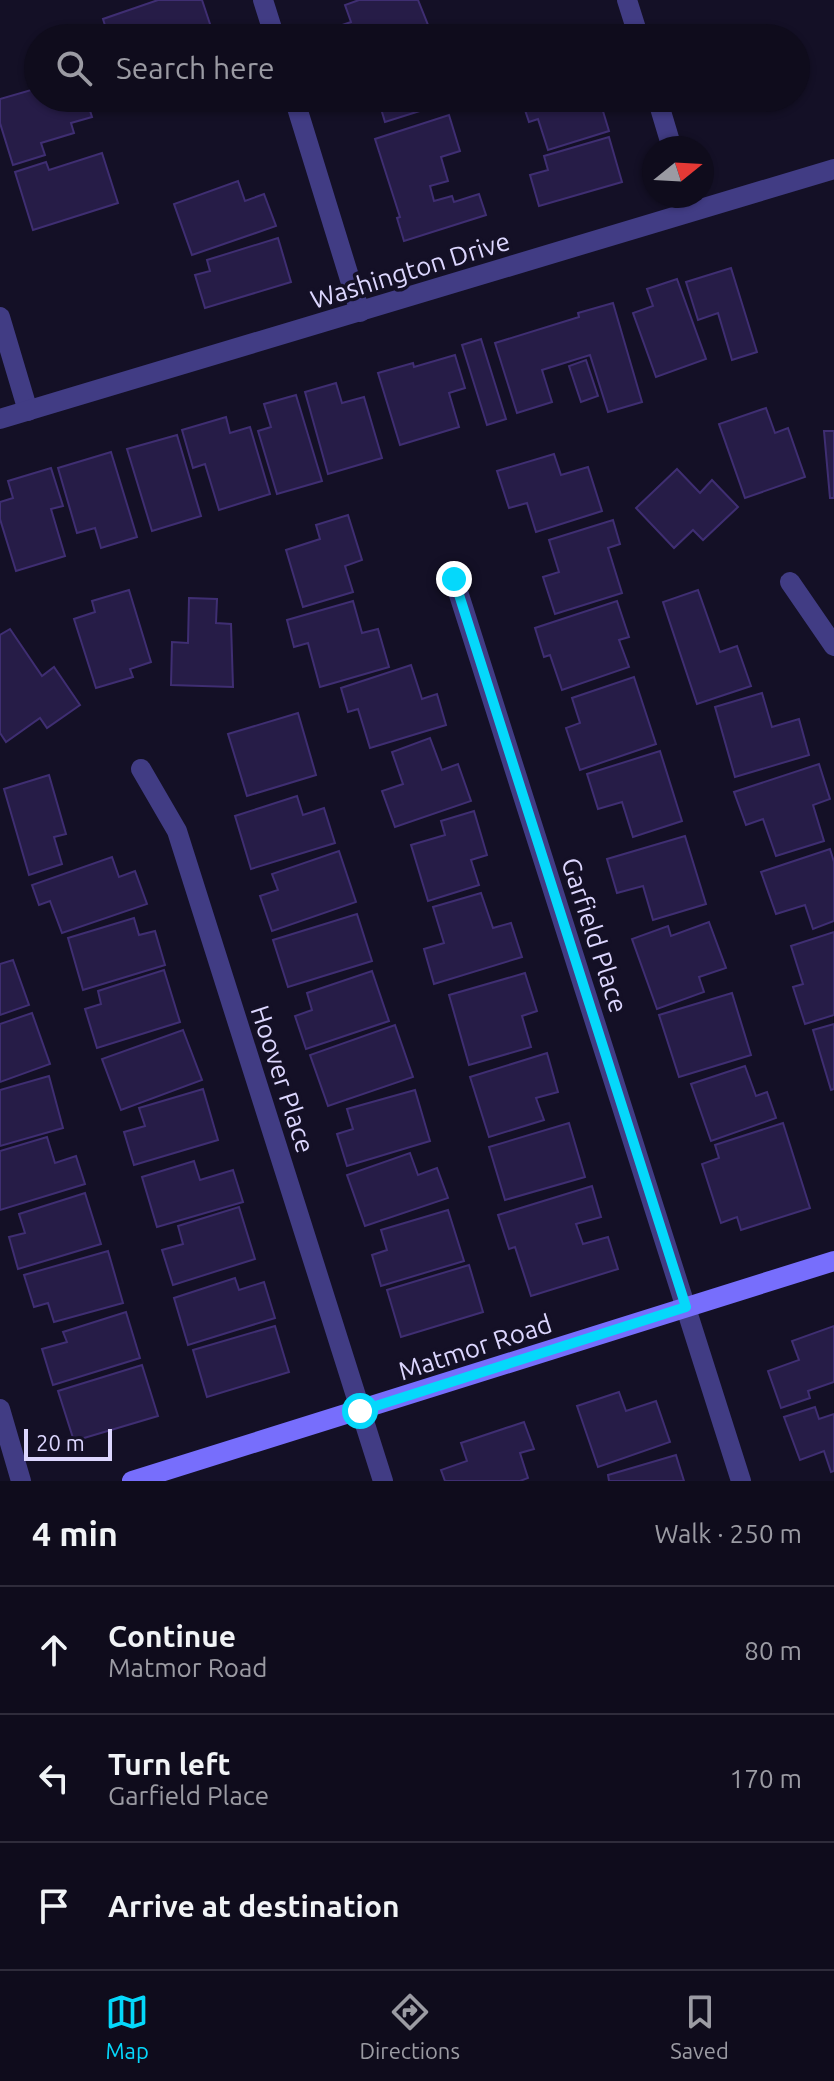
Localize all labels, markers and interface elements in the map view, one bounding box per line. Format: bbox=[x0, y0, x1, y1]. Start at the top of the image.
search box bbox=[24, 24, 810, 112]
icon: search bbox=[52, 46, 96, 90]
text: Search here bbox=[116, 51, 275, 85]
north arrow bbox=[642, 136, 714, 208]
street label: Washington Drive bbox=[307, 226, 513, 314]
route end bbox=[436, 561, 472, 597]
street label: Garfield Place bbox=[556, 854, 634, 1016]
street label: Hoover Place bbox=[246, 1002, 320, 1156]
street label: Matmor Road bbox=[395, 1309, 555, 1385]
route start bbox=[342, 1393, 378, 1429]
scale bar bbox=[24, 1425, 112, 1461]
text: 20 m bbox=[36, 1430, 85, 1455]
text: 4 min bbox=[32, 1514, 118, 1552]
text: Walk · 250 m bbox=[654, 1519, 802, 1548]
text: Continue bbox=[108, 1619, 236, 1653]
icon: ahead bbox=[32, 1628, 76, 1672]
text: 80 m bbox=[744, 1636, 802, 1665]
text: Matmor Road bbox=[108, 1653, 268, 1682]
text: Turn left bbox=[108, 1747, 230, 1781]
icon: left bbox=[32, 1756, 76, 1800]
text: 170 m bbox=[730, 1764, 802, 1793]
text: Garfield Place bbox=[108, 1781, 269, 1810]
icon: arrive bbox=[32, 1884, 76, 1928]
text: Arrive at destination bbox=[108, 1889, 400, 1923]
tab: Map bbox=[105, 1990, 149, 2063]
tab: Directions bbox=[359, 1990, 460, 2063]
tab: Saved bbox=[670, 1990, 729, 2063]

